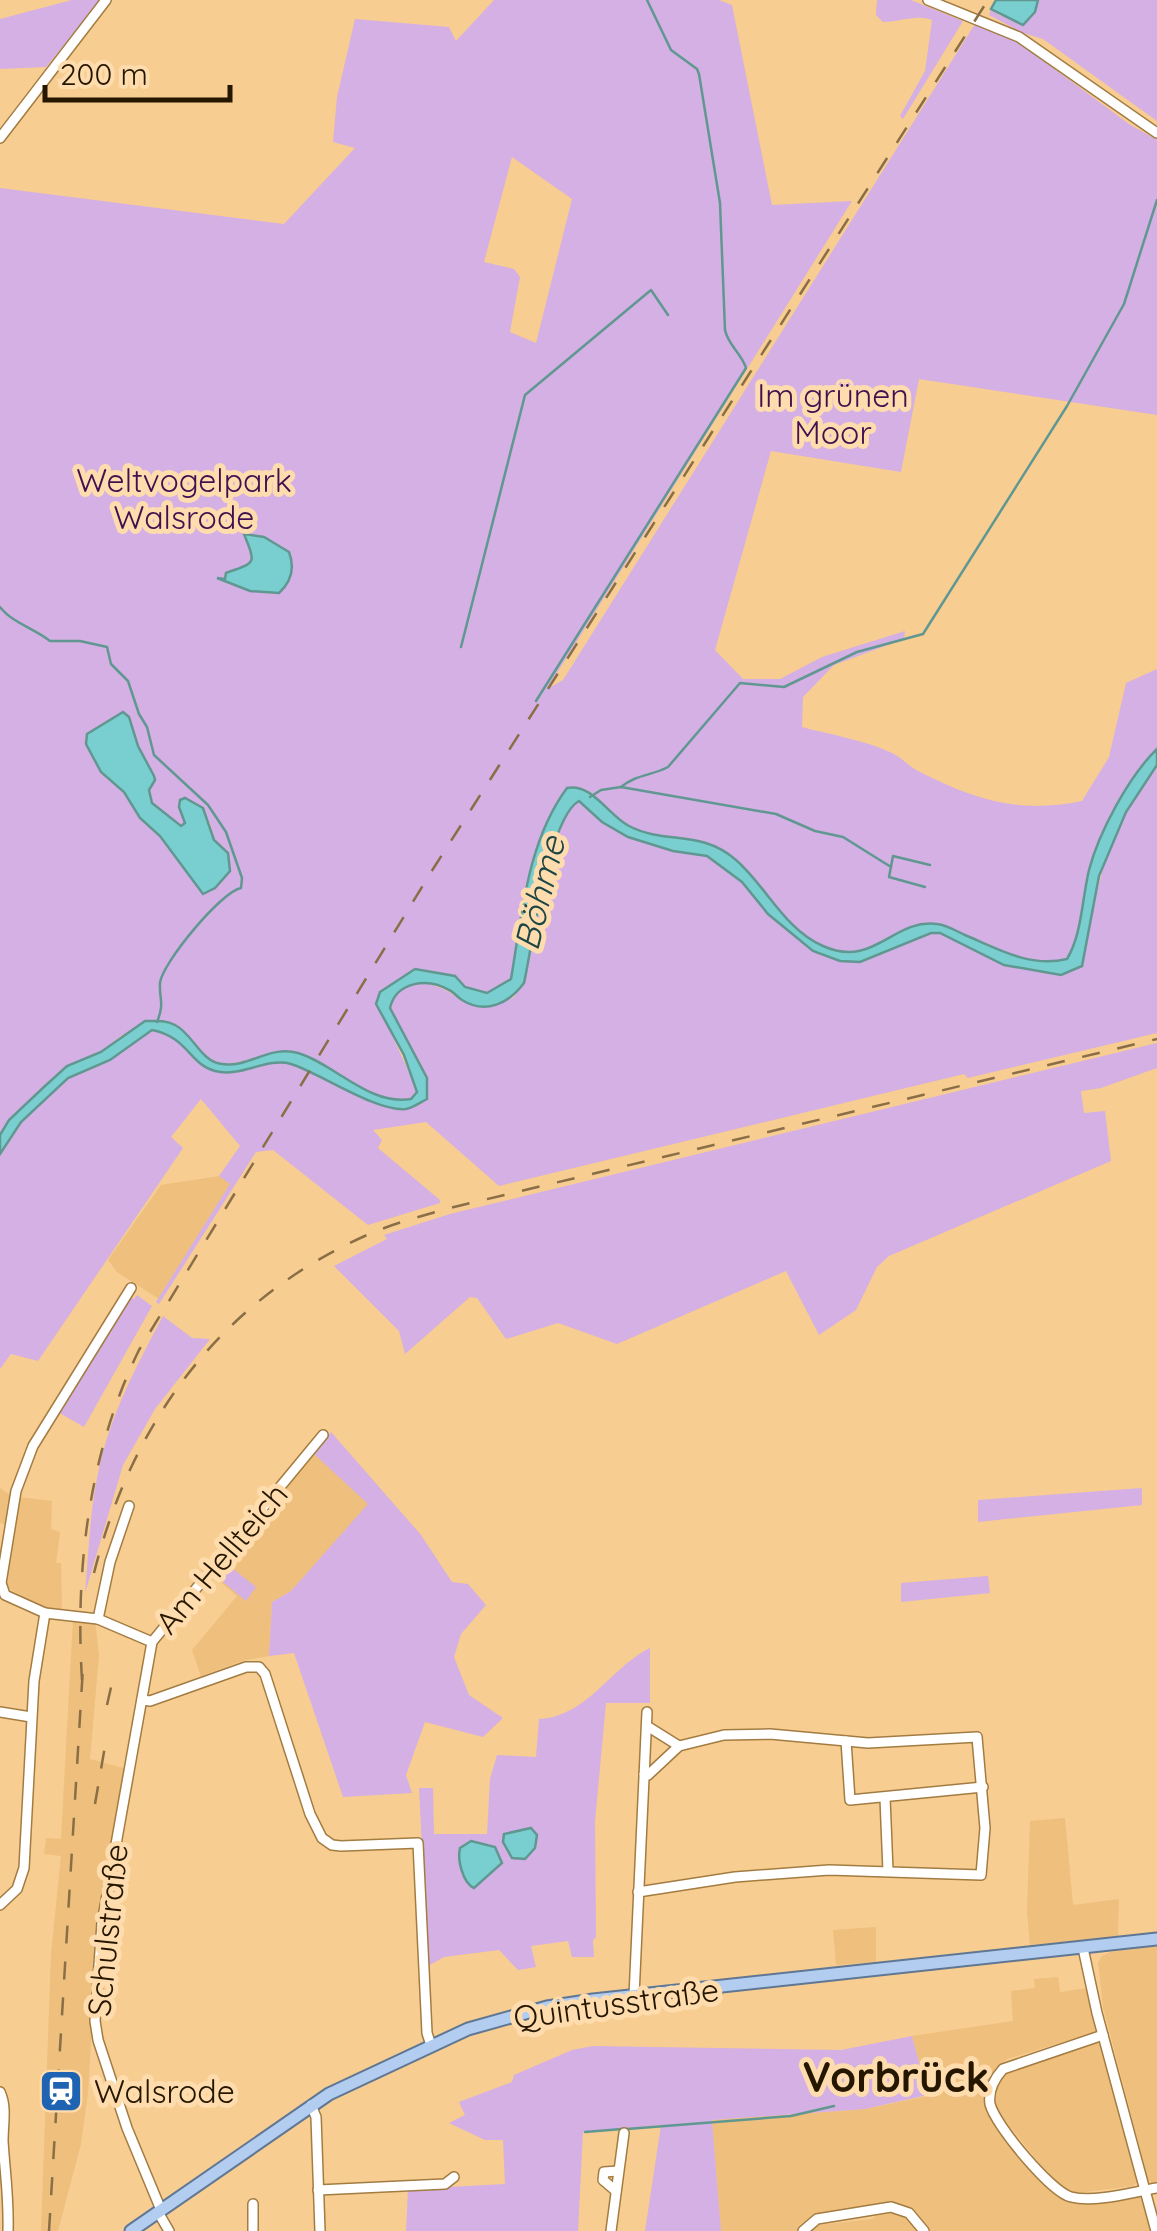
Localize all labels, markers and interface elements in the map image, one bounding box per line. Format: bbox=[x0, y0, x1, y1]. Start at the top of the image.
scale bar bbox=[45, 40, 230, 102]
text: 200 m bbox=[60, 55, 148, 93]
park label: Im grünen Moor bbox=[757, 375, 909, 452]
park label: Weltvogelpark Walsrode bbox=[76, 460, 292, 537]
water label: Böhme bbox=[504, 830, 575, 954]
street label: Am Hellteich bbox=[146, 1474, 296, 1642]
street label: Schulstraße bbox=[78, 1842, 136, 2018]
street label: Quintusstraße bbox=[511, 1969, 721, 2037]
district label: Vorbrück bbox=[803, 2050, 989, 2103]
station icon: Walsrode bbox=[38, 2068, 84, 2114]
place label: Walsrode bbox=[94, 2071, 235, 2111]

